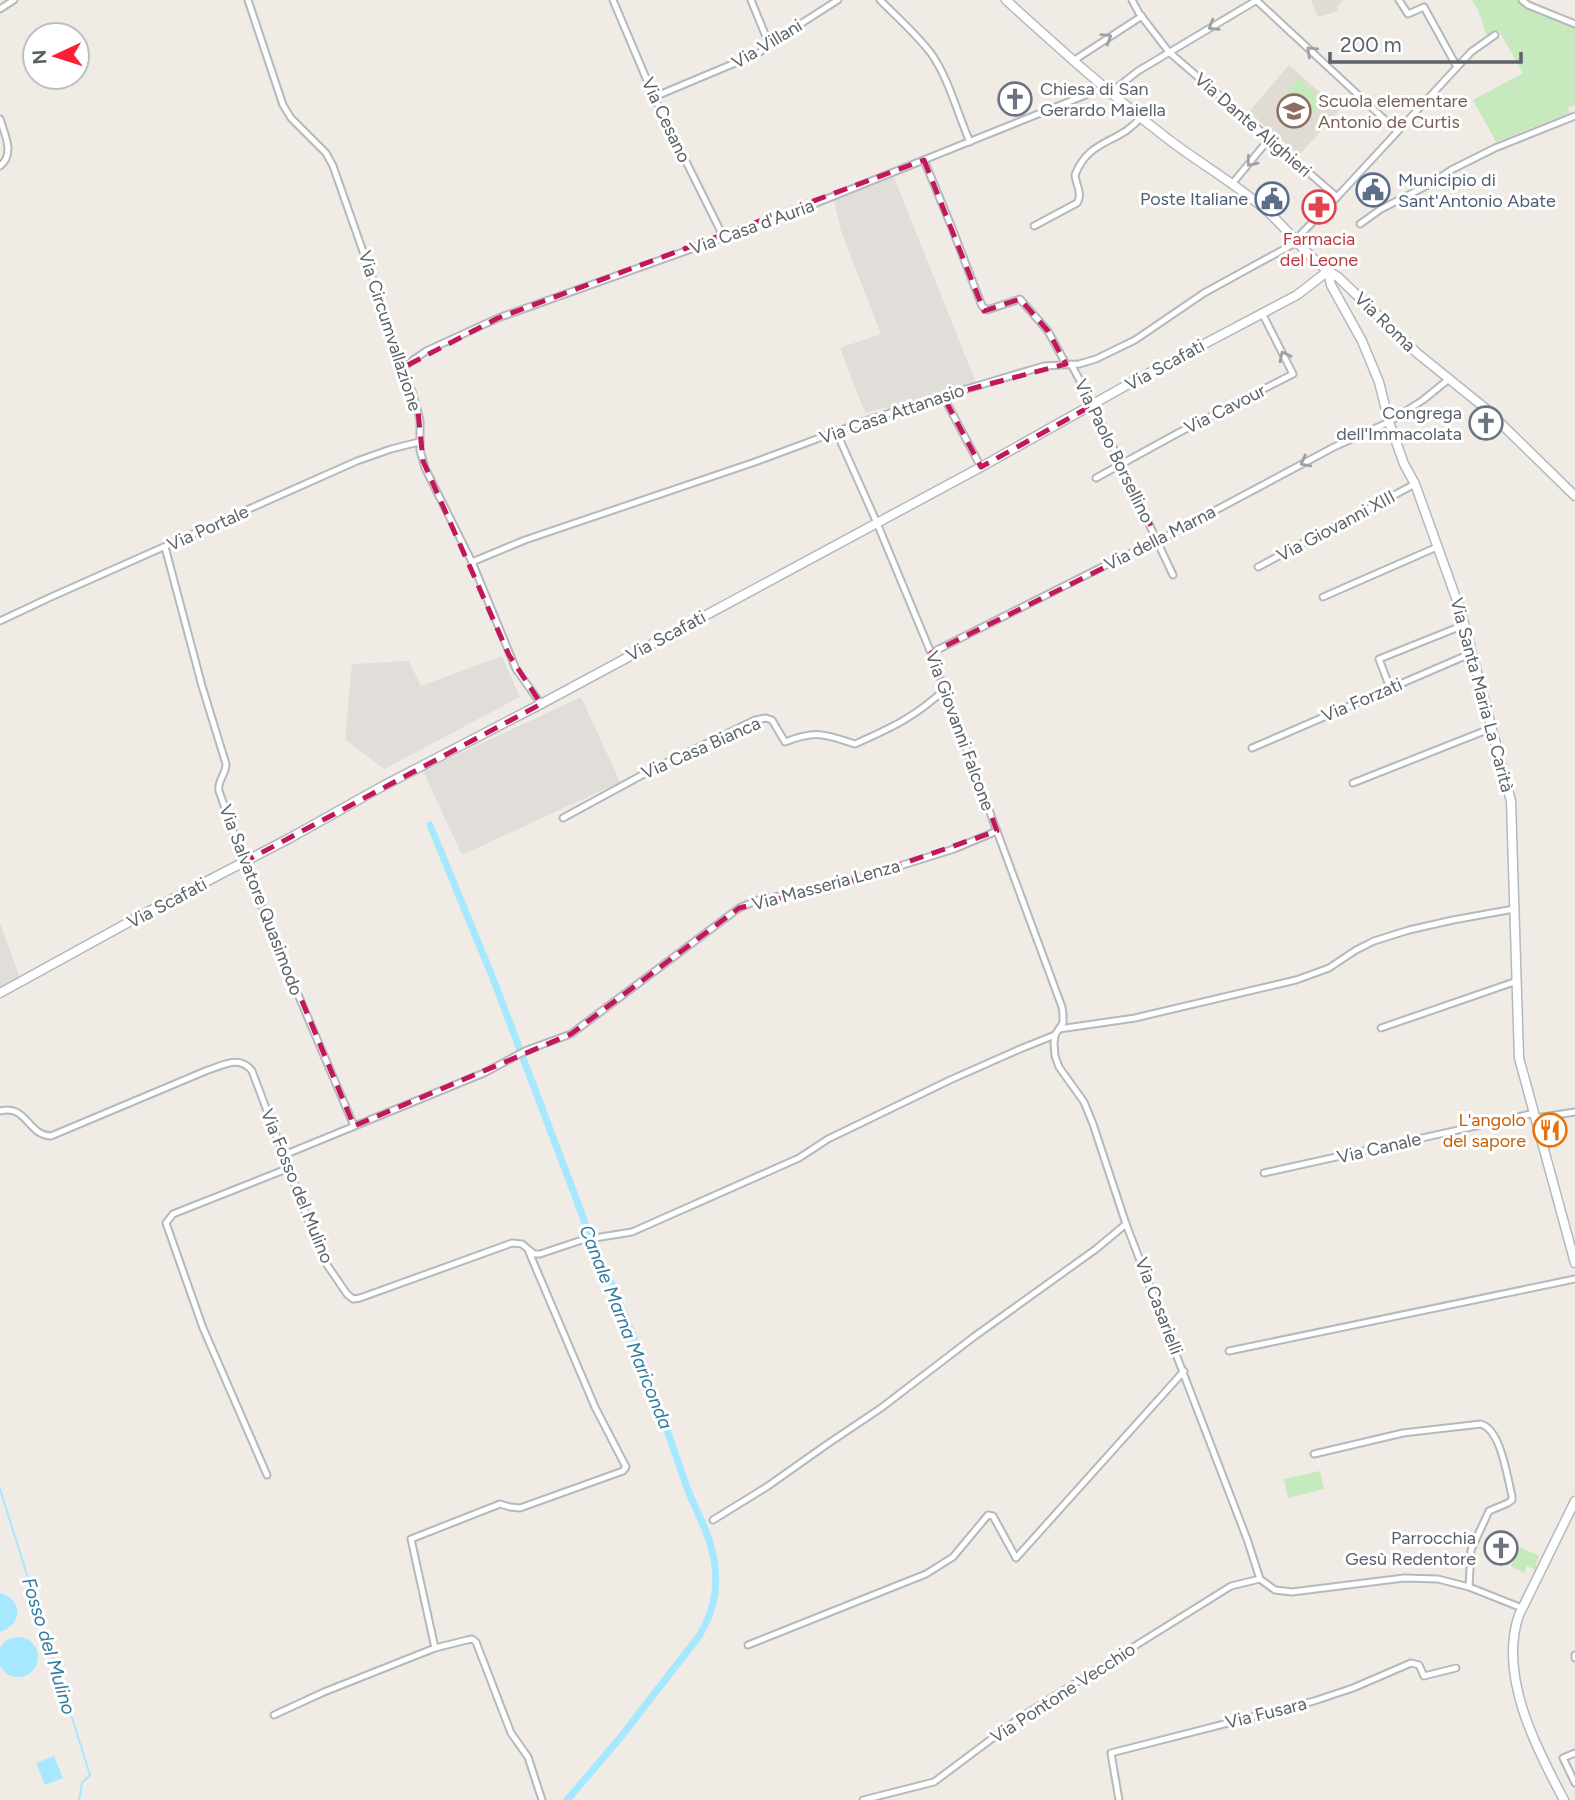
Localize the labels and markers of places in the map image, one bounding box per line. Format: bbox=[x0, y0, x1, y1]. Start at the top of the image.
place label: Chiesa di San Gerardo Maiella bbox=[1040, 78, 1166, 121]
church icon: Chiesa di San Gerardo Maiella bbox=[996, 80, 1034, 118]
place label: Scuola elementare Antonio de Curtis bbox=[1318, 90, 1468, 133]
school or university icon: Scuola elementare Antonio de Curtis bbox=[1275, 92, 1313, 130]
place label: Municipio di Sant'Antonio Abate bbox=[1398, 169, 1556, 212]
public building icon: Municipio di Sant'Antonio Abate bbox=[1354, 171, 1392, 209]
public building icon: Poste Italiane bbox=[1253, 180, 1291, 218]
place label: Poste Italiane bbox=[1140, 188, 1248, 210]
pharmacy icon: Farmacia del Leone bbox=[1300, 188, 1338, 226]
place label: Farmacia del Leone bbox=[1280, 228, 1358, 271]
place label: Congrega dell'Immacolata bbox=[1336, 402, 1462, 445]
church icon: Congrega dell'Immacolata bbox=[1467, 404, 1505, 442]
place label: L'angolo del sapore bbox=[1443, 1109, 1526, 1152]
restaurant icon: L'angolo del sapore bbox=[1531, 1111, 1569, 1149]
place label: Parrocchia Gesù Redentore bbox=[1345, 1527, 1476, 1570]
church icon: Parrocchia Gesù Redentore bbox=[1482, 1529, 1520, 1567]

